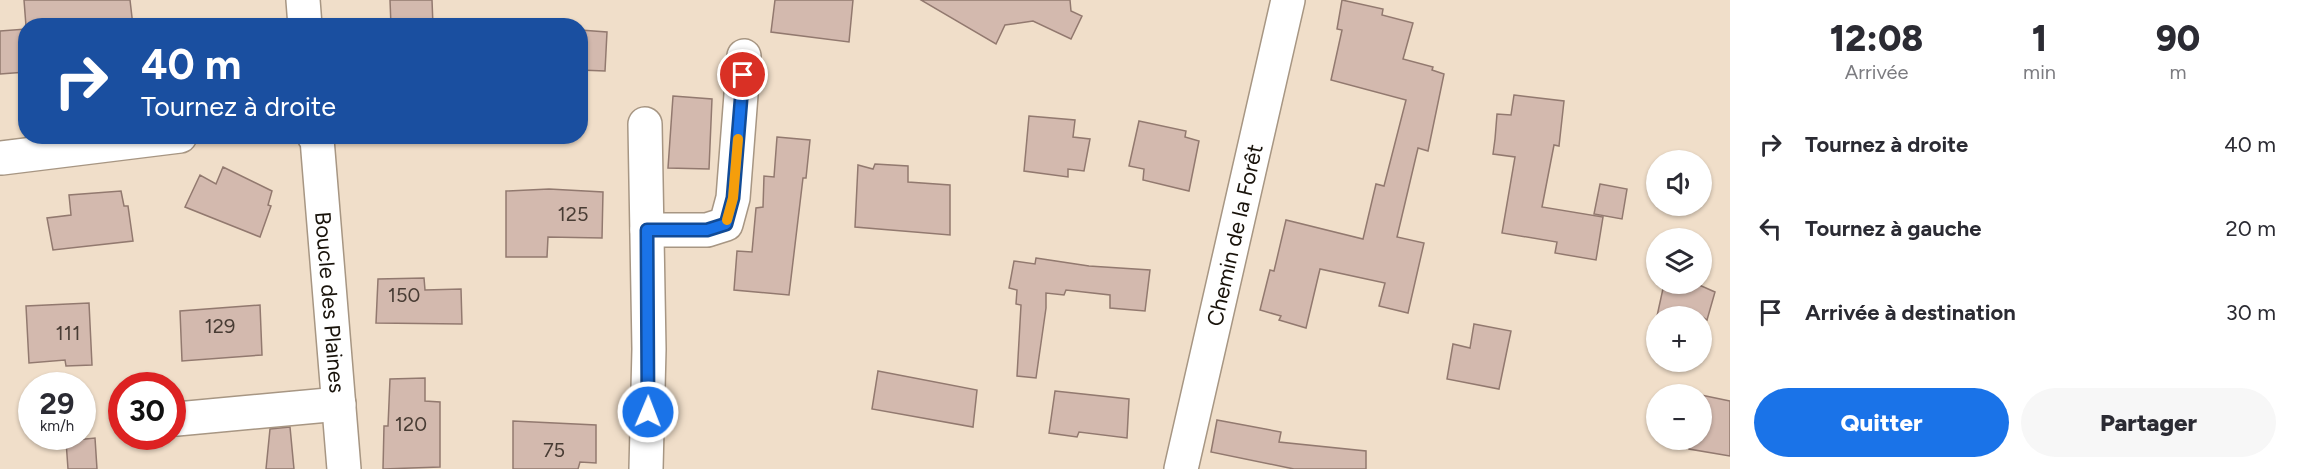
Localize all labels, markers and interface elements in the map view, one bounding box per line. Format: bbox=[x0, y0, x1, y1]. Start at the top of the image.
text: 12:08 bbox=[1830, 17, 1923, 60]
text: 1 bbox=[2032, 17, 2047, 60]
text: 90 bbox=[2156, 17, 2200, 60]
text: 40 m bbox=[141, 39, 241, 90]
icon: right bbox=[42, 42, 120, 120]
pin bbox=[717, 49, 768, 100]
icon: arrive bbox=[726, 58, 759, 91]
text: Arrivée bbox=[1845, 60, 1908, 84]
text: min bbox=[2023, 60, 2056, 84]
text: m bbox=[2169, 60, 2186, 84]
text: Tournez à droite bbox=[141, 90, 336, 123]
icon: right bbox=[1754, 128, 1787, 161]
text: Tournez à droite bbox=[1805, 131, 1968, 158]
text: 40 m bbox=[2224, 131, 2276, 158]
street label: Chemin de la Forêt bbox=[1201, 141, 1268, 329]
map controls bbox=[1646, 150, 1712, 450]
button: sound bbox=[1646, 150, 1712, 216]
house number: 125 bbox=[558, 202, 588, 226]
street label: Boucle des Plaines bbox=[309, 210, 351, 394]
icon: left bbox=[1754, 212, 1787, 245]
text: Tournez à gauche bbox=[1805, 215, 1981, 242]
text: 20 m bbox=[2225, 215, 2276, 242]
button: layers bbox=[1646, 228, 1712, 294]
house number: 150 bbox=[388, 283, 420, 307]
icon: arrive bbox=[1754, 296, 1787, 329]
text: Arrivée à destination bbox=[1805, 299, 2016, 326]
text: 30 m bbox=[2226, 299, 2276, 326]
button: + bbox=[1646, 306, 1712, 372]
house number: 129 bbox=[205, 314, 235, 338]
house number: 111 bbox=[56, 321, 80, 345]
speed limit sign: 30 bbox=[108, 372, 186, 450]
position arrow bbox=[616, 380, 680, 444]
button: − bbox=[1646, 384, 1712, 450]
text: 29 bbox=[40, 385, 74, 422]
button: Quitter bbox=[1754, 388, 2009, 457]
button: Partager bbox=[2021, 388, 2276, 457]
house number: 120 bbox=[395, 412, 427, 436]
text: km/h bbox=[40, 417, 74, 435]
house number: 75 bbox=[543, 438, 565, 462]

